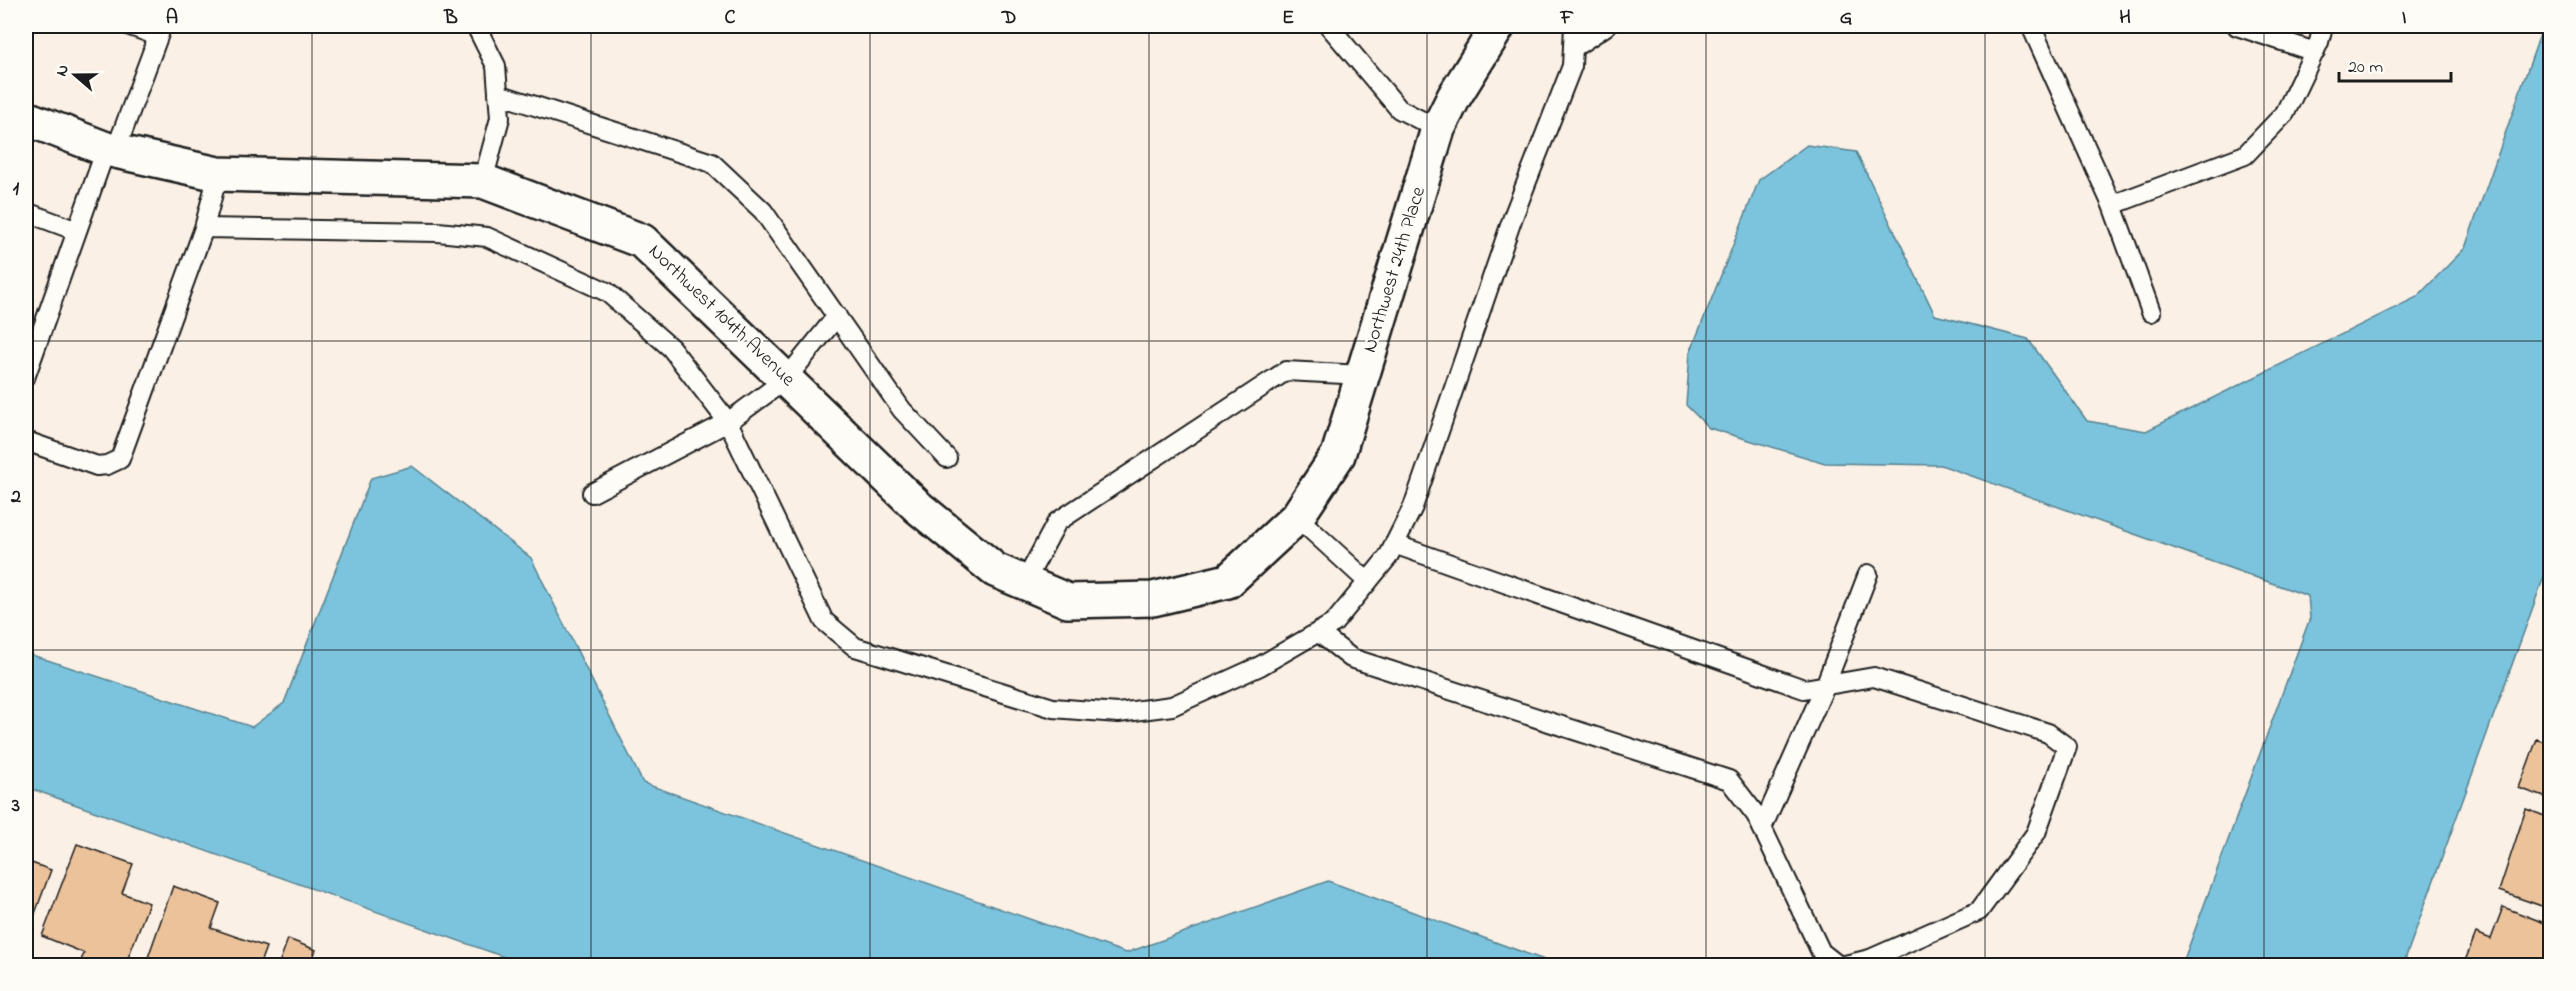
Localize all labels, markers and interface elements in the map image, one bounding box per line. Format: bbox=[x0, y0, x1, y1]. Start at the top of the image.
text: A bbox=[166, 4, 178, 33]
text: B bbox=[443, 4, 458, 33]
text: C bbox=[725, 4, 736, 33]
text: D bbox=[1001, 4, 1016, 33]
text: E bbox=[1282, 4, 1294, 33]
text: F bbox=[1560, 4, 1574, 33]
text: G bbox=[1840, 4, 1853, 33]
text: H bbox=[2119, 4, 2131, 33]
text: I bbox=[2402, 4, 2407, 33]
north arrow bbox=[45, 45, 105, 105]
scale bar bbox=[2339, 45, 2452, 83]
text: 20 m bbox=[2348, 55, 2383, 81]
text: N bbox=[50, 61, 76, 80]
text: 1 bbox=[13, 175, 20, 204]
street label: Northwest 24th Place bbox=[1356, 183, 1434, 357]
street label: Northwest 104th Avenue bbox=[641, 238, 801, 394]
text: 2 bbox=[10, 483, 21, 512]
text: 3 bbox=[11, 792, 20, 821]

